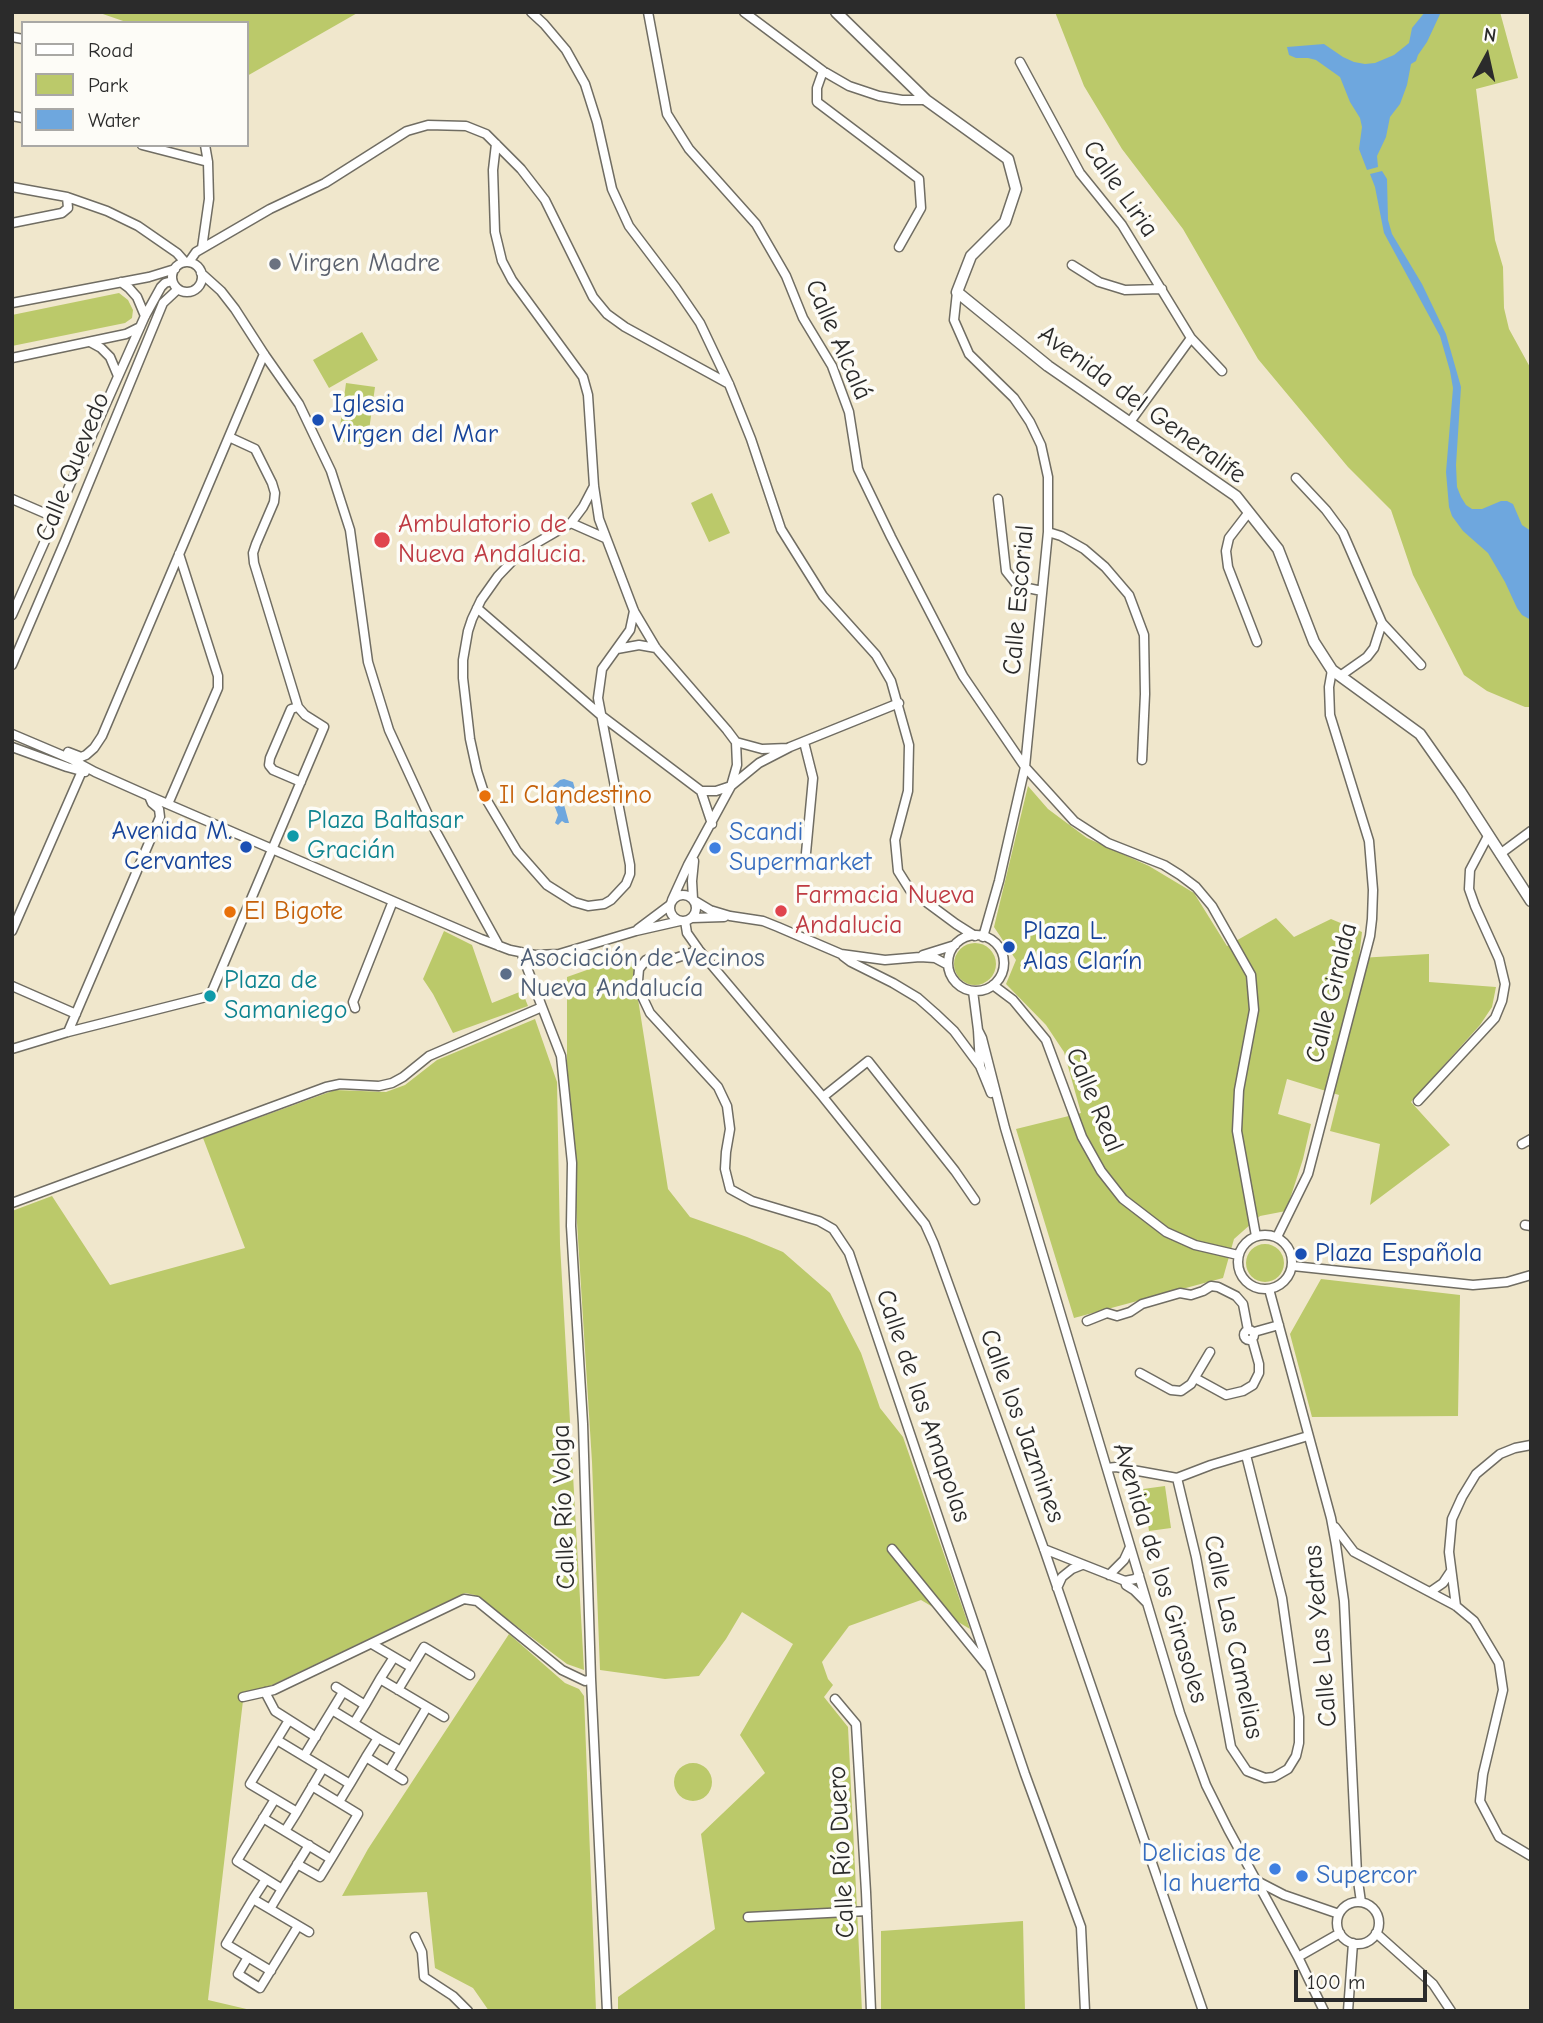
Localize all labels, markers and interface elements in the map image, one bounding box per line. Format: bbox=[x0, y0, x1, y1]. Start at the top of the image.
legend bbox=[21, 21, 248, 147]
north arrow bbox=[1452, 21, 1522, 91]
text: N bbox=[1482, 23, 1498, 47]
text: Road bbox=[88, 38, 133, 62]
text: Park bbox=[88, 73, 128, 97]
text: Water bbox=[88, 108, 140, 132]
street label: Calle Liria bbox=[1075, 135, 1165, 243]
place label: Virgen Madre bbox=[289, 248, 440, 280]
marker: Virgen Madre bbox=[267, 256, 283, 272]
street label: Calle Alcalá bbox=[798, 275, 878, 405]
street label: Avenida del Generalife bbox=[1032, 319, 1252, 491]
street label: Calle Quevedo bbox=[29, 388, 117, 546]
place label: Iglesia Virgen del Mar bbox=[332, 389, 498, 450]
marker: Iglesia Virgen del Mar bbox=[310, 412, 326, 428]
place label: Ambulatorio de Nueva Andalucia. bbox=[398, 509, 585, 570]
street label: Calle Escorial bbox=[997, 524, 1041, 676]
marker: Ambulatorio de Nueva Andalucia. bbox=[372, 530, 392, 550]
place label: Il Clandestino bbox=[499, 780, 652, 812]
marker: Il Clandestino bbox=[477, 788, 493, 804]
place label: Plaza Baltasar Gracián bbox=[307, 805, 463, 866]
place label: Avenida M. Cervantes bbox=[112, 816, 232, 878]
place label: Scandi Supermarket bbox=[729, 817, 872, 878]
marker: Plaza Baltasar Gracián bbox=[285, 828, 301, 844]
marker: Avenida M. Cervantes bbox=[238, 839, 254, 855]
marker: Scandi Supermarket bbox=[707, 840, 723, 856]
place label: Farmacia Nueva Andalucia bbox=[795, 880, 975, 942]
place label: El Bigote bbox=[244, 896, 343, 928]
marker: Farmacia Nueva Andalucia bbox=[773, 903, 789, 919]
marker: El Bigote bbox=[222, 904, 238, 920]
place label: Plaza L. Alas Clarín bbox=[1023, 916, 1142, 978]
street label: Calle Giralda bbox=[1300, 920, 1364, 1066]
marker: Plaza L. Alas Clarín bbox=[1001, 939, 1017, 955]
place label: Asociación de Vecinos Nueva Andalucía bbox=[520, 943, 765, 1004]
place label: Plaza de Samaniego bbox=[224, 965, 348, 1026]
marker: Asociación de Vecinos Nueva Andalucía bbox=[498, 966, 514, 982]
marker: Plaza de Samaniego bbox=[202, 988, 218, 1004]
street label: Calle Real bbox=[1058, 1043, 1130, 1157]
place label: Plaza Española bbox=[1315, 1238, 1482, 1270]
marker: Plaza Española bbox=[1293, 1246, 1309, 1262]
street label: Calle de las Amapolas bbox=[869, 1286, 977, 1526]
street label: Calle los Jazmines bbox=[973, 1325, 1071, 1527]
street label: Calle Río Volga bbox=[546, 1424, 582, 1590]
street label: Avenida de los Girasoles bbox=[1106, 1439, 1214, 1707]
street label: Calle Las Camelias bbox=[1196, 1532, 1270, 1742]
street label: Calle Las Yedras bbox=[1297, 1544, 1345, 1728]
street label: Calle Río Duero bbox=[822, 1765, 862, 1939]
place label: Delicias de la huerta bbox=[1142, 1838, 1261, 1899]
place label: Supercor bbox=[1316, 1860, 1417, 1892]
marker: Delicias de la huerta bbox=[1267, 1861, 1283, 1877]
marker: Supercor bbox=[1294, 1868, 1310, 1884]
scale bar bbox=[1298, 1956, 1431, 2000]
text: 100 m bbox=[1307, 1970, 1365, 1994]

